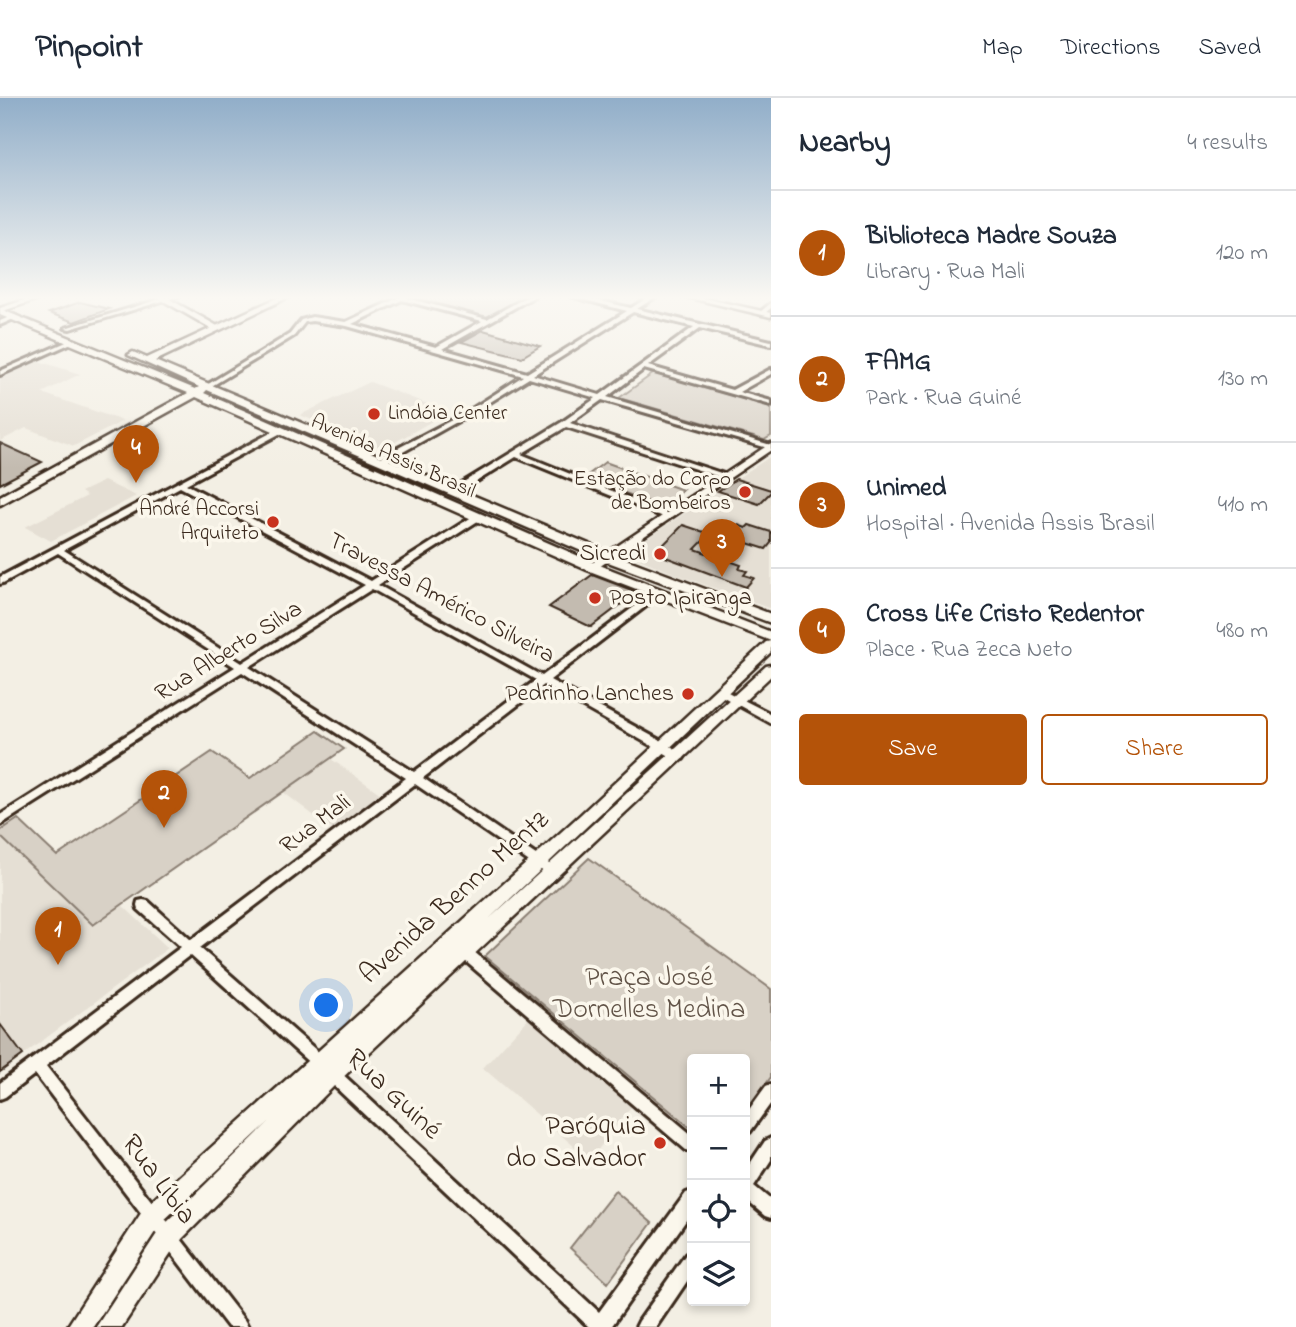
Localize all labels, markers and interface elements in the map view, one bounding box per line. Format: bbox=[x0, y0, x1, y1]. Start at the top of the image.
text: Pinpoint bbox=[35, 24, 143, 72]
text: Map bbox=[982, 31, 1023, 66]
text: Directions bbox=[1061, 31, 1160, 66]
text: Saved bbox=[1198, 31, 1261, 66]
text: Nearby bbox=[799, 122, 891, 166]
text: 4 results bbox=[1187, 127, 1268, 160]
text: Biblioteca Madre Souza bbox=[866, 218, 1117, 256]
text: 1 bbox=[818, 237, 826, 270]
text: 120 m bbox=[1216, 237, 1268, 270]
text: Library · Rua Mali bbox=[866, 256, 1025, 289]
text: FAMG bbox=[866, 344, 931, 382]
text: 2 bbox=[816, 363, 828, 396]
text: 130 m bbox=[1218, 363, 1268, 396]
text: Park · Rua Guiné bbox=[866, 382, 1021, 415]
place label: Lindóia Center bbox=[388, 399, 508, 429]
marker: Lindóia Center bbox=[366, 406, 382, 422]
street label: Avenida Assis Brasil bbox=[306, 407, 480, 507]
pin: 4 bbox=[113, 425, 159, 483]
place label: Estação do Corpo de Bombeiros bbox=[574, 465, 731, 519]
text: Unimed bbox=[866, 470, 946, 508]
marker: Estação do Corpo de Bombeiros bbox=[737, 484, 753, 500]
text: 3 bbox=[817, 489, 827, 522]
text: 410 m bbox=[1218, 489, 1268, 522]
place label: André Accorsi Arquiteto bbox=[139, 495, 259, 549]
text: Hospital · Avenida Assis Brasil bbox=[866, 508, 1155, 541]
marker: André Accorsi Arquiteto bbox=[265, 514, 281, 530]
pin: 3 bbox=[699, 519, 745, 577]
street label: Travessa Américo Silveira bbox=[321, 524, 561, 674]
place label: Sicredi bbox=[580, 537, 646, 572]
marker: Sicredi bbox=[652, 546, 668, 562]
place label: Posto Ipiranga bbox=[609, 581, 752, 616]
marker: Posto Ipiranga bbox=[587, 590, 603, 606]
street label: Rua Alberto Silva bbox=[148, 593, 310, 711]
text: Cross Life Cristo Redentor bbox=[866, 596, 1144, 634]
text: 4 bbox=[817, 615, 827, 648]
text: 480 m bbox=[1216, 615, 1268, 648]
text: Place · Rua Zeca Neto bbox=[866, 634, 1072, 667]
place label: Pedrinho Lanches bbox=[505, 677, 674, 712]
marker: Pedrinho Lanches bbox=[680, 686, 696, 702]
button: Save bbox=[799, 714, 1027, 785]
button: Share bbox=[1041, 714, 1268, 785]
pin: 2 bbox=[141, 770, 187, 828]
street label: Rua Mali bbox=[273, 786, 359, 864]
street label: Avenida Benno Mentz bbox=[351, 801, 559, 995]
pin: 1 bbox=[35, 907, 81, 965]
park label: Praça José Dornelles Medina bbox=[552, 958, 745, 1031]
your location bbox=[309, 988, 343, 1022]
street label: Rua Guiné bbox=[336, 1040, 451, 1151]
map controls bbox=[687, 1054, 750, 1306]
button: + bbox=[687, 1054, 750, 1117]
place label: Paróquia do Salvador bbox=[506, 1107, 646, 1180]
button: − bbox=[687, 1117, 750, 1180]
street label: Rua Líbia bbox=[110, 1126, 206, 1234]
marker: Paróquia do Salvador bbox=[652, 1135, 668, 1151]
button: locate bbox=[687, 1180, 750, 1243]
button: layers bbox=[687, 1243, 750, 1306]

